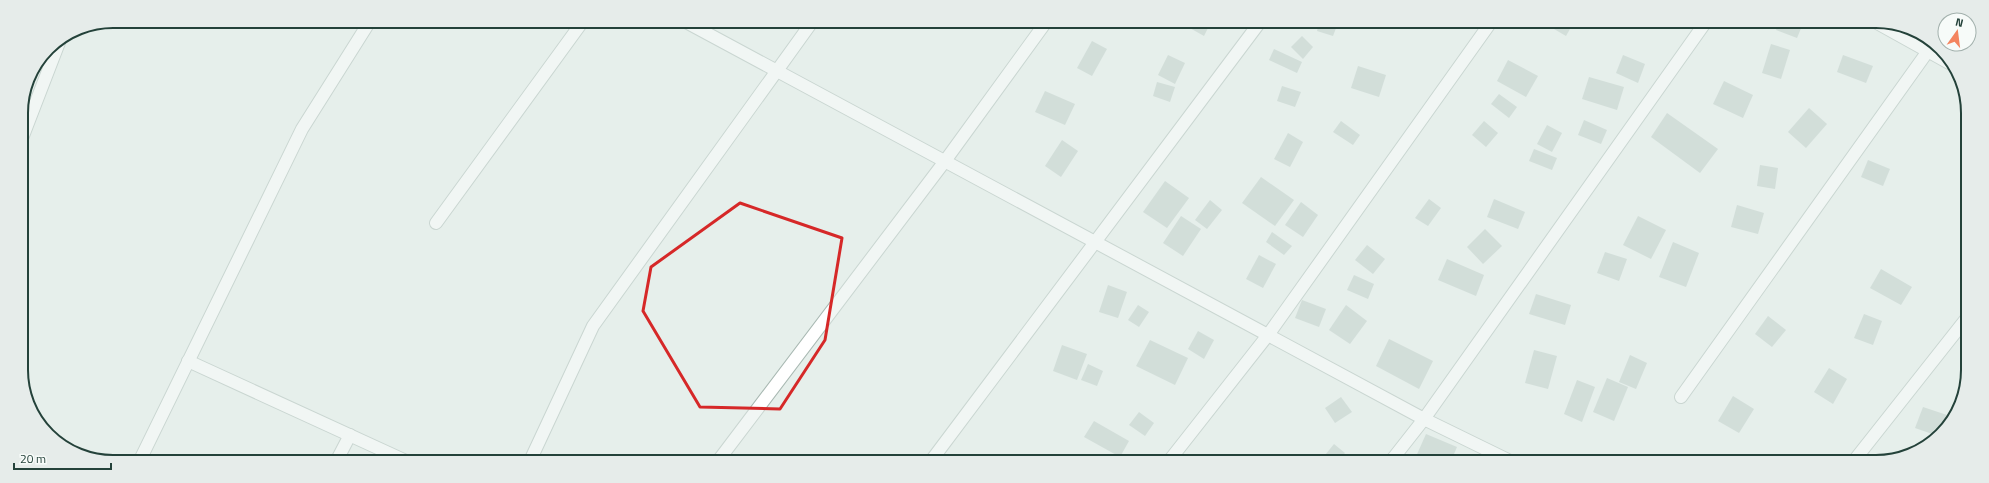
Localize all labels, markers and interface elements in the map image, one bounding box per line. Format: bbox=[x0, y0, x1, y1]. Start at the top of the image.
north arrow bbox=[1937, 12, 1977, 52]
text: N bbox=[1954, 14, 1965, 31]
scale bar bbox=[14, 445, 111, 471]
text: 20 m bbox=[20, 449, 46, 468]

